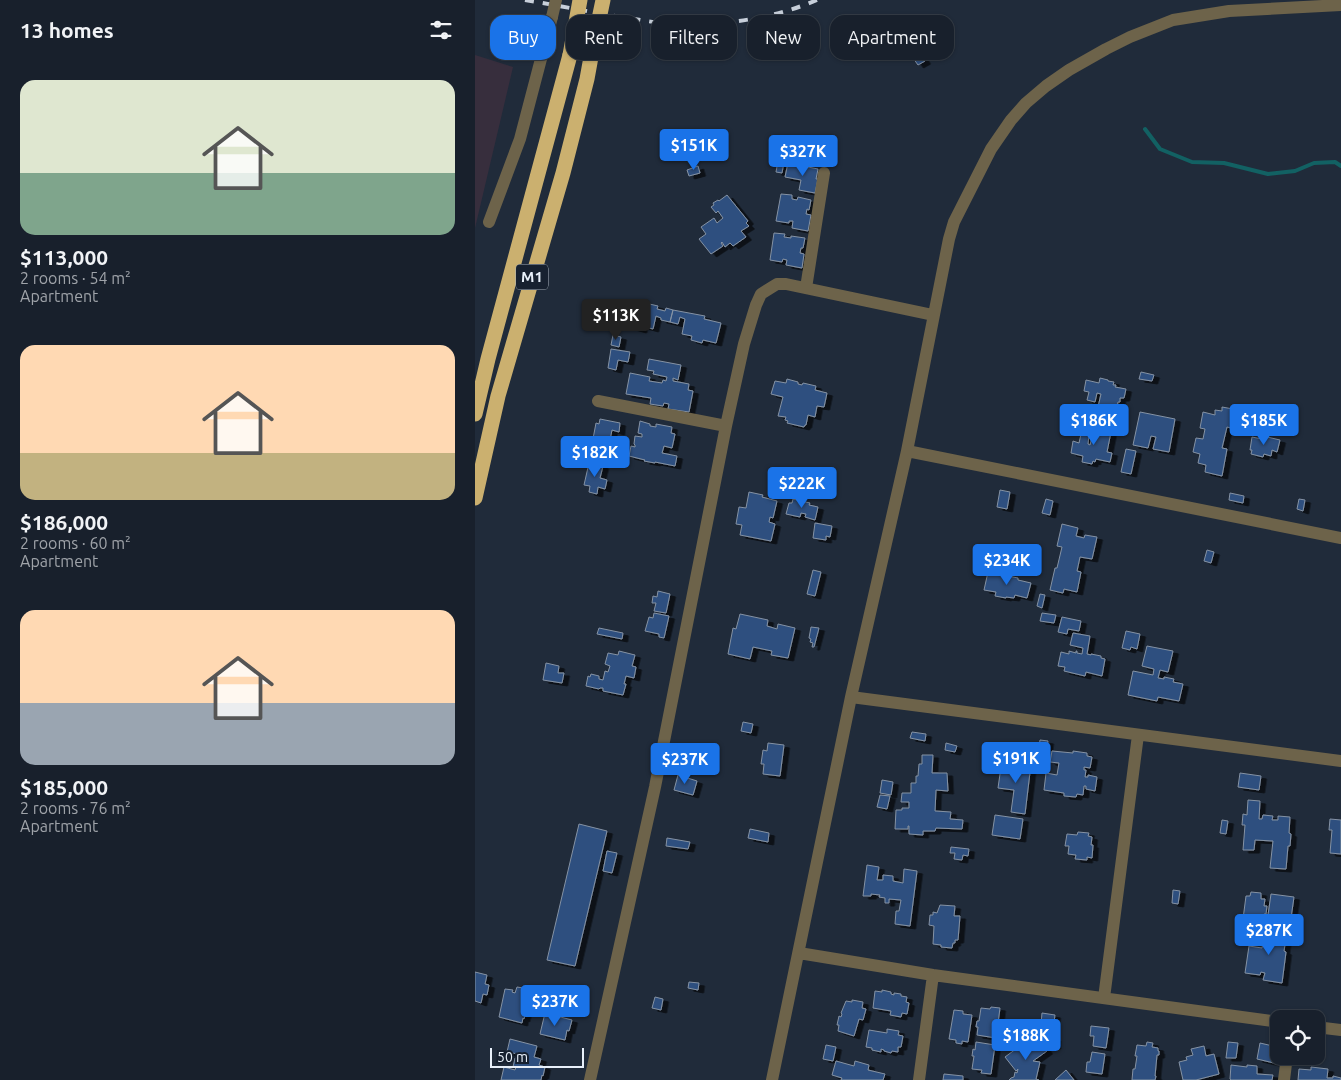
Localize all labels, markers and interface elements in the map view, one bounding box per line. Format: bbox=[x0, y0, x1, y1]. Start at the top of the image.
chip: Buy bbox=[490, 15, 556, 60]
chip: Rent bbox=[566, 15, 641, 60]
chip: Filters bbox=[651, 15, 737, 60]
chip: New bbox=[747, 15, 820, 60]
chip: Apartment bbox=[830, 15, 954, 60]
icon: filters bbox=[427, 16, 455, 44]
text: 13 homes bbox=[20, 18, 114, 42]
icon: home bbox=[193, 113, 283, 203]
pin: $151K bbox=[659, 128, 729, 171]
pin: $327K bbox=[768, 134, 838, 177]
text: $151K bbox=[671, 136, 717, 154]
text: $327K bbox=[780, 142, 826, 160]
text: $113,000 bbox=[20, 245, 108, 269]
road number: M1 bbox=[516, 264, 548, 290]
text: 2 rooms · 54 m² bbox=[20, 269, 131, 287]
text: Apartment bbox=[20, 287, 98, 305]
pin: $113K bbox=[581, 298, 651, 341]
text: $113K bbox=[593, 306, 639, 324]
icon: home bbox=[193, 378, 283, 468]
pin: $186K bbox=[1059, 404, 1129, 446]
pin: $185K bbox=[1229, 404, 1299, 446]
text: $186K bbox=[1071, 411, 1117, 429]
text: $185K bbox=[1241, 411, 1287, 429]
pin: $182K bbox=[560, 436, 630, 478]
text: $182K bbox=[572, 443, 618, 461]
pin: $222K bbox=[767, 466, 837, 509]
text: $222K bbox=[779, 474, 825, 492]
text: $186,000 bbox=[20, 510, 108, 534]
text: 2 rooms · 60 m² bbox=[20, 534, 131, 552]
pin: $234K bbox=[972, 544, 1042, 586]
text: $234K bbox=[984, 551, 1030, 569]
text: Apartment bbox=[20, 552, 98, 570]
icon: home bbox=[193, 643, 283, 733]
pin: $237K bbox=[650, 742, 720, 785]
pin: $191K bbox=[981, 742, 1051, 784]
text: $191K bbox=[993, 749, 1039, 767]
text: $237K bbox=[662, 750, 708, 768]
text: $185,000 bbox=[20, 775, 108, 799]
text: 2 rooms · 76 m² bbox=[20, 799, 131, 817]
text: Apartment bbox=[20, 817, 98, 835]
pin: $287K bbox=[1234, 914, 1304, 956]
text: $287K bbox=[1246, 921, 1292, 939]
pin: $237K bbox=[520, 984, 590, 1027]
text: $237K bbox=[532, 992, 578, 1010]
map controls bbox=[1270, 1010, 1325, 1065]
button: locate bbox=[1270, 1010, 1325, 1065]
pin: $188K bbox=[991, 1018, 1061, 1061]
text: $188K bbox=[1003, 1026, 1049, 1044]
scale bar bbox=[490, 1045, 584, 1068]
text: 50 m bbox=[497, 1049, 528, 1065]

